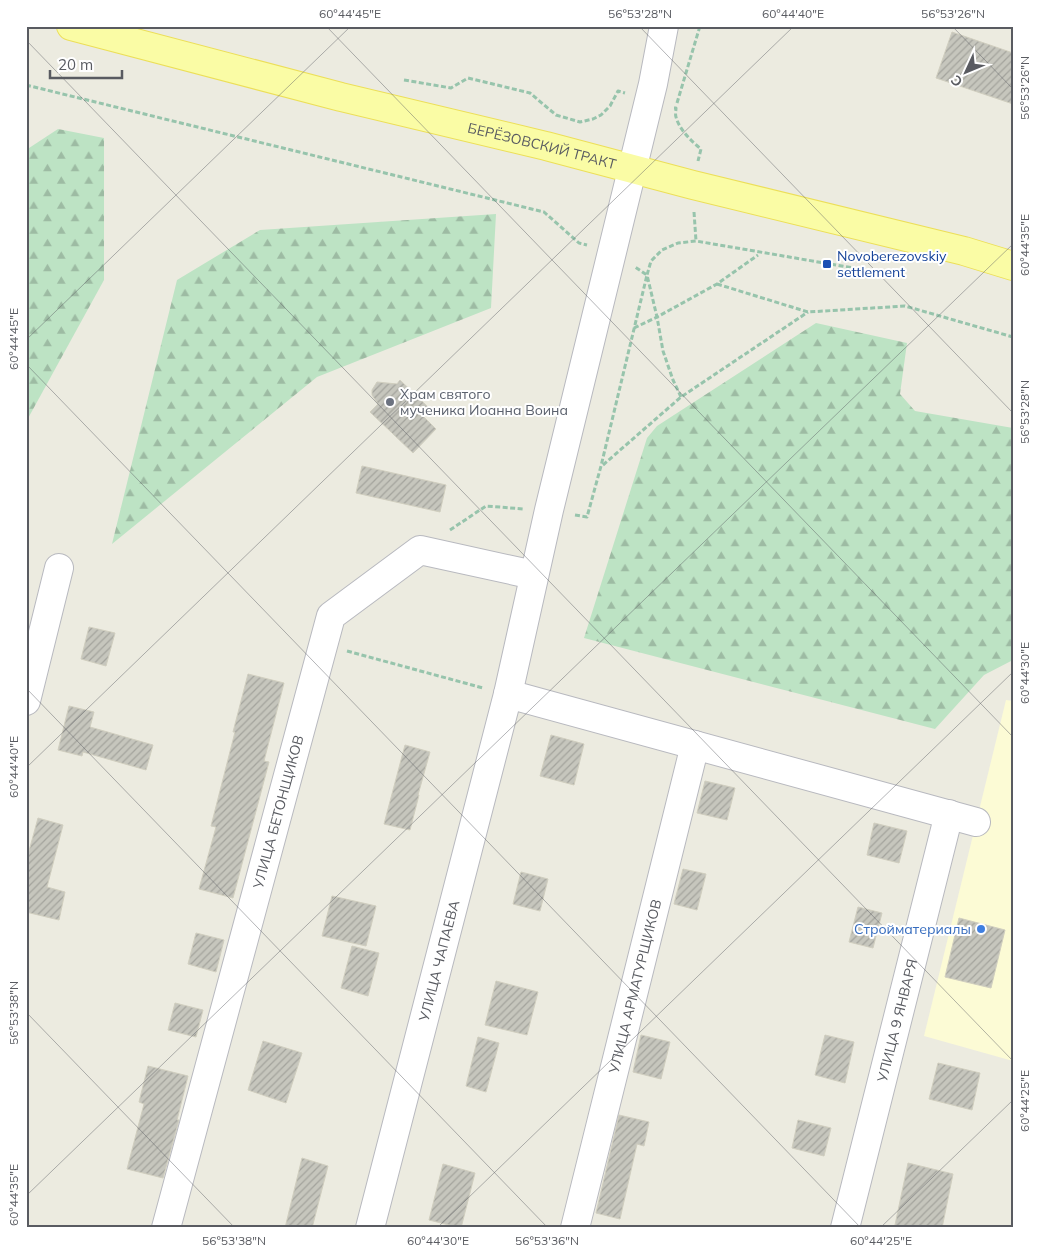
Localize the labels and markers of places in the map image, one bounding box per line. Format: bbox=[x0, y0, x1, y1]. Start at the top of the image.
place label: Novoberezovskiy settlement bbox=[837, 247, 947, 281]
marker: Novoberezovskiy settlement bbox=[821, 258, 833, 270]
place label: Храм святого мученика Иоанна Воина bbox=[400, 385, 568, 419]
marker: Храм святого мученика Иоанна Воина bbox=[384, 396, 396, 408]
place label: Стройматериалы bbox=[854, 920, 971, 938]
marker: Стройматериалы bbox=[975, 923, 987, 935]

